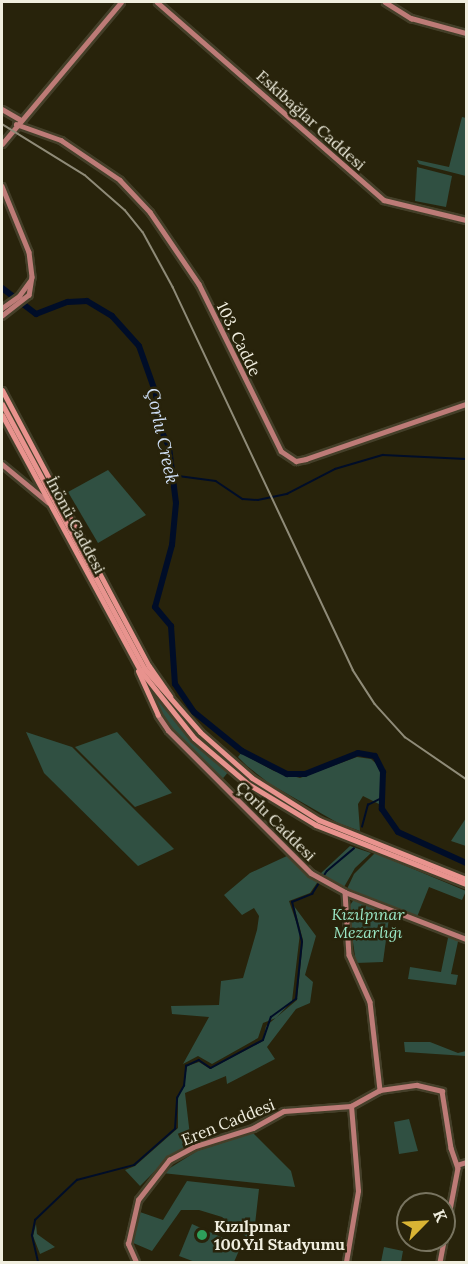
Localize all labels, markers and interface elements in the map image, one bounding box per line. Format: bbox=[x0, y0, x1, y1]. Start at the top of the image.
street label: Eskibağlar Caddesi bbox=[253, 66, 369, 174]
street label: 103. Cadde bbox=[213, 299, 265, 379]
water label: Çorlu Creek bbox=[141, 386, 183, 486]
street label: İnönü Caddesi bbox=[42, 473, 110, 577]
street label: Çorlu Caddesi bbox=[232, 777, 320, 865]
park label: Kızılpınar Mezarlığı bbox=[332, 904, 404, 942]
street label: Eren Caddesi bbox=[179, 1095, 277, 1149]
north arrow bbox=[396, 1192, 456, 1252]
text: K bbox=[429, 1206, 452, 1225]
place label: Kızılpınar 100.Yıl Stadyumu bbox=[214, 1216, 345, 1254]
marker: Kızılpınar 100.Yıl Stadyumu bbox=[195, 1228, 209, 1242]

